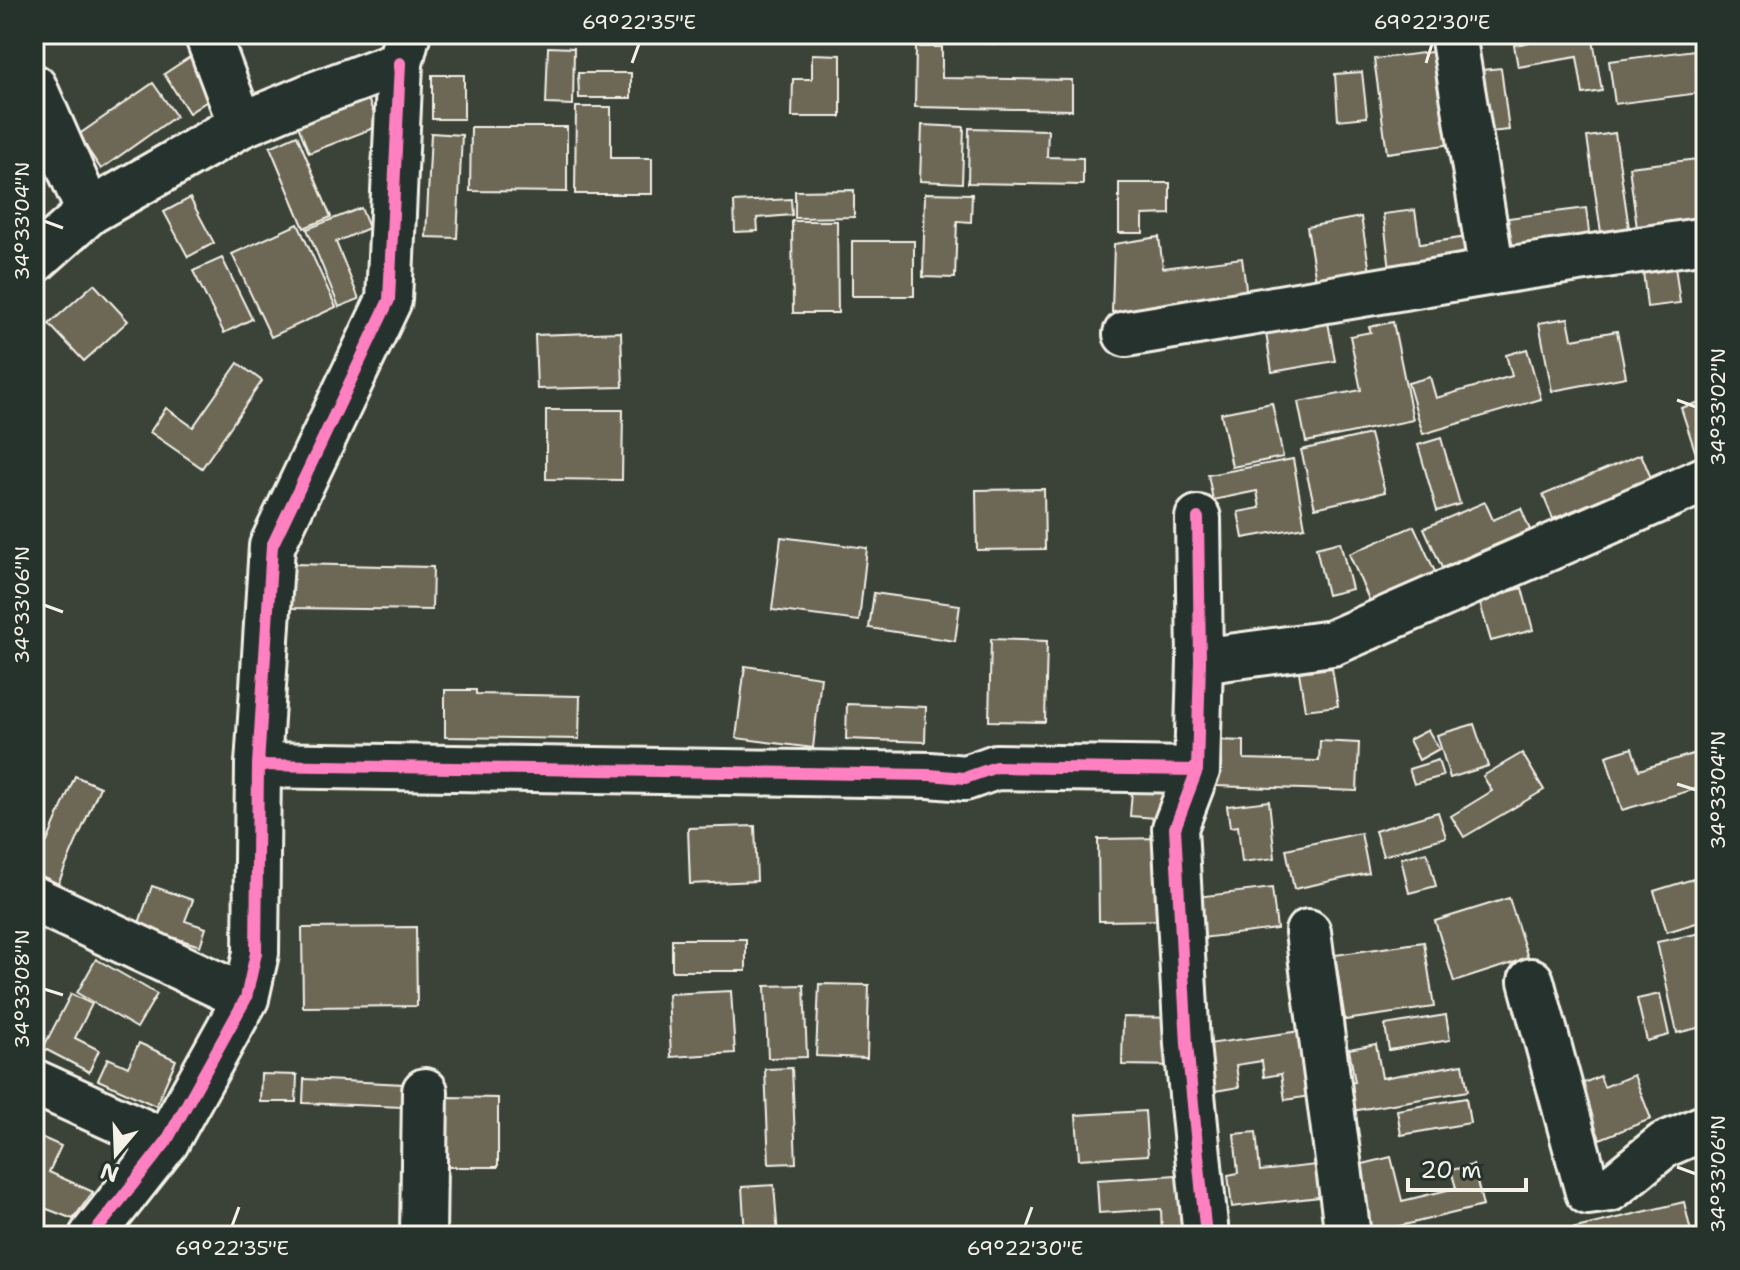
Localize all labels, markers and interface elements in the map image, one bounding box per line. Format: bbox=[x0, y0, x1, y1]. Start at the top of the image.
text: 69°22'35"E bbox=[582, 9, 696, 35]
text: 69°22'30"E bbox=[1374, 9, 1490, 35]
text: 34°33'04"N bbox=[9, 162, 35, 280]
text: 34°33'02"N bbox=[1705, 348, 1731, 466]
text: 34°33'06"N bbox=[9, 546, 35, 664]
text: 34°33'04"N bbox=[1705, 731, 1731, 849]
text: 34°33'08"N bbox=[9, 929, 35, 1049]
north arrow bbox=[76, 1114, 156, 1194]
text: 34°33'06"N bbox=[1705, 1115, 1731, 1233]
scale bar bbox=[1408, 1142, 1526, 1192]
text: 20 m bbox=[1420, 1154, 1482, 1186]
text: N bbox=[97, 1156, 123, 1189]
text: 69°22'35"E bbox=[175, 1235, 289, 1261]
text: 69°22'30"E bbox=[967, 1235, 1083, 1261]

